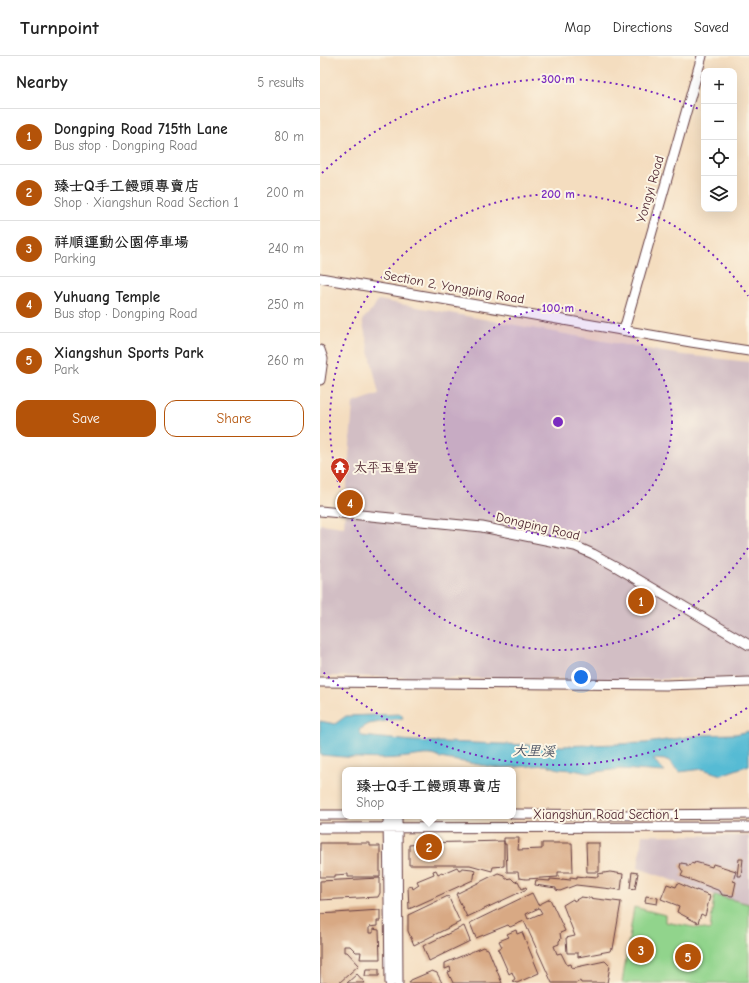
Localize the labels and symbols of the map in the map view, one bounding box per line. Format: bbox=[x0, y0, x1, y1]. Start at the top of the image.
text: 300 m bbox=[541, 72, 575, 86]
street label: Yongyi Road bbox=[633, 154, 667, 224]
text: 200 m bbox=[541, 187, 575, 201]
street label: Section 2, Yongping Road bbox=[383, 267, 525, 307]
text: 100 m bbox=[542, 301, 574, 315]
centre of rings bbox=[551, 415, 565, 429]
temple icon: 太平玉皇宮 bbox=[329, 456, 351, 484]
place label: 太平玉皇宮 bbox=[354, 460, 419, 475]
pin: 4 bbox=[337, 488, 363, 518]
street label: Dongping Road bbox=[495, 509, 581, 543]
pin: 1 bbox=[628, 586, 654, 616]
your location bbox=[571, 667, 591, 687]
water label: 大里溪 bbox=[513, 742, 556, 760]
street label: Xiangshun Road Section 1 bbox=[533, 807, 679, 822]
pin: 2 bbox=[416, 832, 442, 862]
pin: 3 bbox=[628, 935, 654, 965]
pin: 5 bbox=[675, 942, 701, 972]

